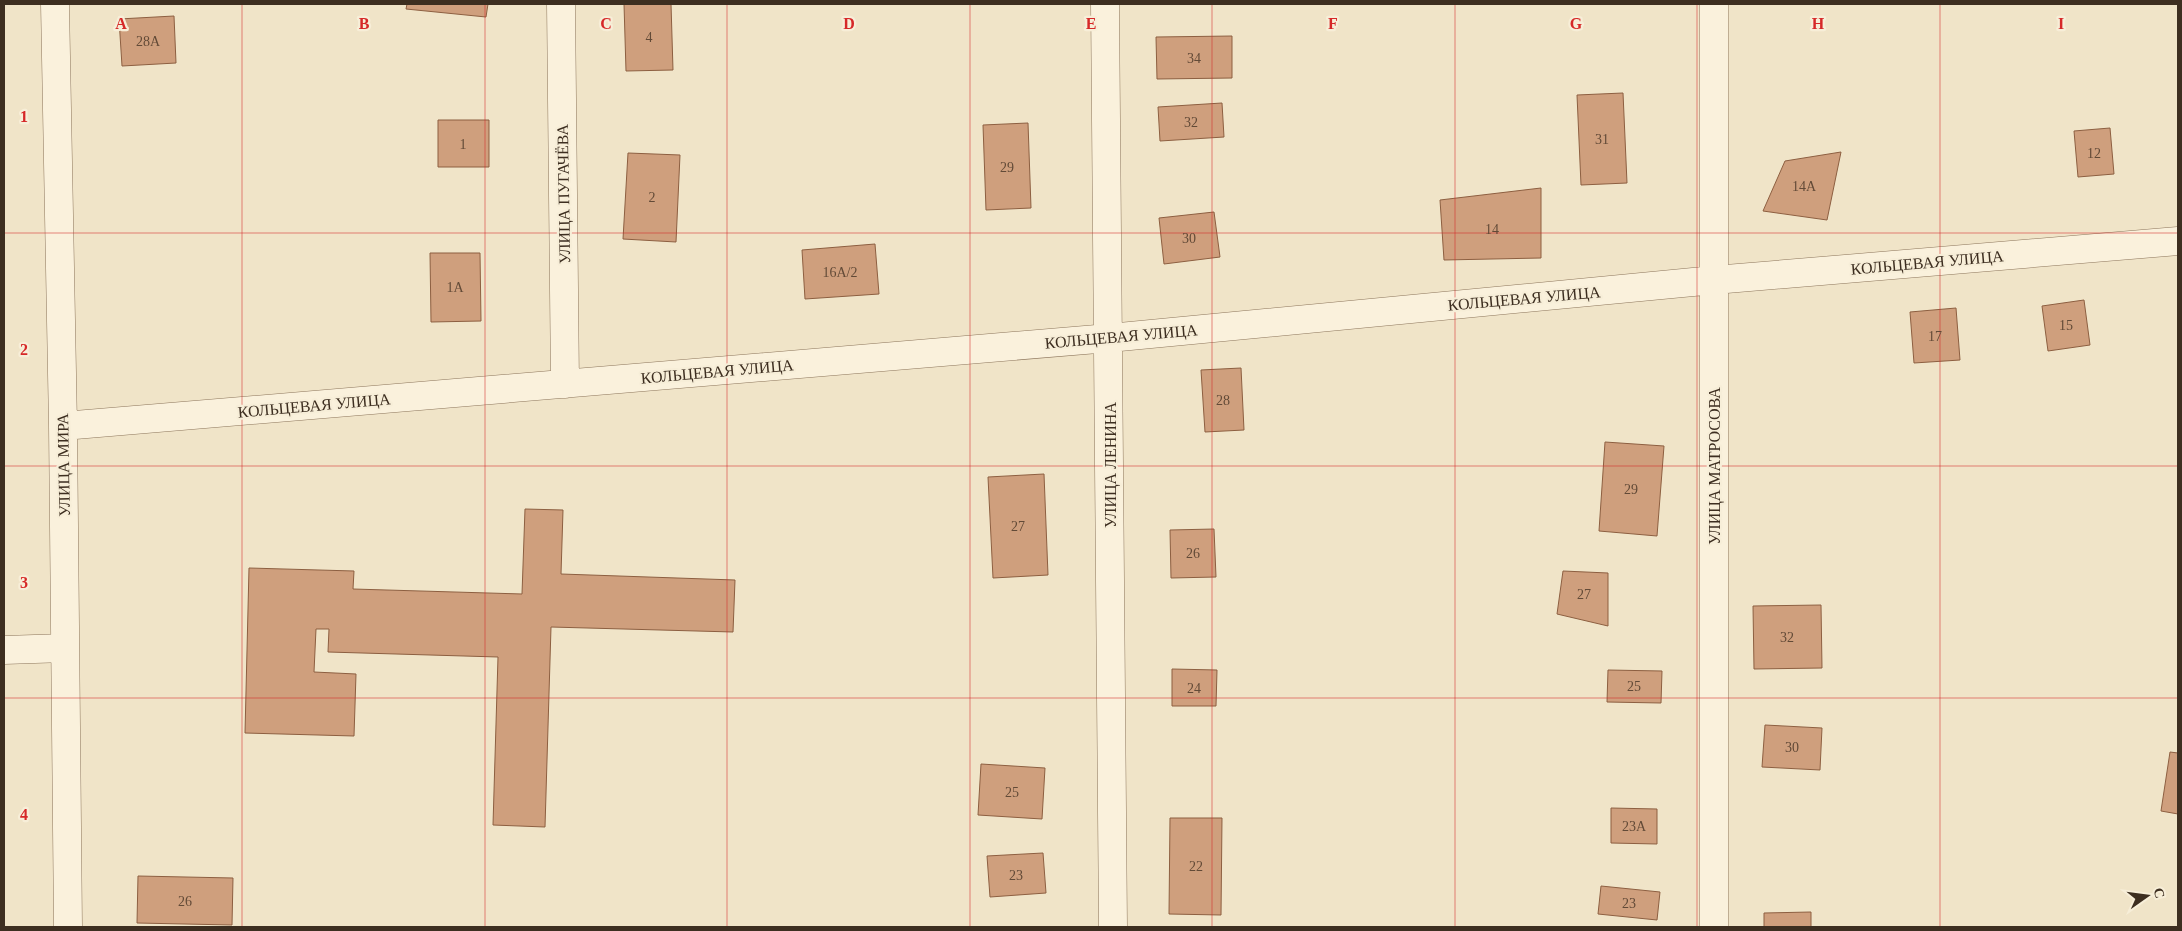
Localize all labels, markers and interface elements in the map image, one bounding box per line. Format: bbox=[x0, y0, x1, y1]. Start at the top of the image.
text: A bbox=[115, 15, 127, 32]
text: B bbox=[359, 15, 370, 32]
text: C bbox=[600, 15, 612, 32]
text: D bbox=[843, 15, 855, 32]
text: E bbox=[1086, 15, 1096, 32]
text: F bbox=[1328, 15, 1338, 32]
text: G bbox=[1570, 15, 1583, 32]
text: H bbox=[1812, 15, 1825, 32]
text: I bbox=[2058, 15, 2064, 32]
house number: 4 bbox=[646, 30, 653, 45]
house number: 28А bbox=[136, 34, 161, 49]
house number: 34 bbox=[1187, 51, 1201, 66]
text: 1 bbox=[20, 108, 28, 125]
house number: 32 bbox=[1184, 115, 1198, 130]
street label: УЛИЦА ПУГАЧЁВА bbox=[554, 123, 574, 264]
house number: 31 bbox=[1595, 132, 1609, 147]
house number: 1 bbox=[460, 137, 467, 152]
house number: 12 bbox=[2087, 146, 2101, 161]
house number: 29 bbox=[1000, 160, 1014, 175]
house number: 14А bbox=[1792, 179, 1817, 194]
house number: 2 bbox=[649, 190, 656, 205]
house number: 14 bbox=[1485, 222, 1499, 237]
house number: 30 bbox=[1182, 231, 1196, 246]
street label: КОЛЬЦЕВАЯ УЛИЦА bbox=[1850, 247, 2005, 279]
house number: 16А/2 bbox=[823, 265, 858, 280]
house number: 1А bbox=[446, 280, 464, 295]
street label: КОЛЬЦЕВАЯ УЛИЦА bbox=[1447, 283, 1602, 315]
house number: 15 bbox=[2059, 318, 2073, 333]
street label: КОЛЬЦЕВАЯ УЛИЦА bbox=[1044, 321, 1199, 353]
house number: 17 bbox=[1928, 329, 1942, 344]
text: 2 bbox=[20, 341, 28, 358]
street label: КОЛЬЦЕВАЯ УЛИЦА bbox=[640, 356, 795, 388]
street label: УЛИЦА МАТРОСОВА bbox=[1706, 387, 1724, 545]
street label: КОЛЬЦЕВАЯ УЛИЦА bbox=[237, 390, 392, 422]
house number: 28 bbox=[1216, 393, 1230, 408]
street label: УЛИЦА ЛЕНИНА bbox=[1102, 402, 1120, 528]
street label: УЛИЦА МИРА bbox=[54, 413, 74, 517]
house number: 29 bbox=[1624, 482, 1638, 497]
house number: 27 bbox=[1011, 519, 1025, 534]
house number: 26 bbox=[1186, 546, 1200, 561]
text: 3 bbox=[20, 574, 28, 591]
house number: 27 bbox=[1577, 587, 1591, 602]
house number: 32 bbox=[1780, 630, 1794, 645]
house number: 25 bbox=[1627, 679, 1641, 694]
house number: 24 bbox=[1187, 681, 1201, 696]
house number: 30 bbox=[1785, 740, 1799, 755]
house number: 25 bbox=[1005, 785, 1019, 800]
text: 4 bbox=[20, 806, 28, 823]
house number: 23А bbox=[1622, 819, 1647, 834]
house number: 22 bbox=[1189, 859, 1203, 874]
house number: 23 bbox=[1009, 868, 1023, 883]
north arrow bbox=[2122, 871, 2172, 921]
text: С bbox=[2151, 886, 2168, 900]
house number: 26 bbox=[178, 894, 192, 909]
house number: 23 bbox=[1622, 896, 1636, 911]

